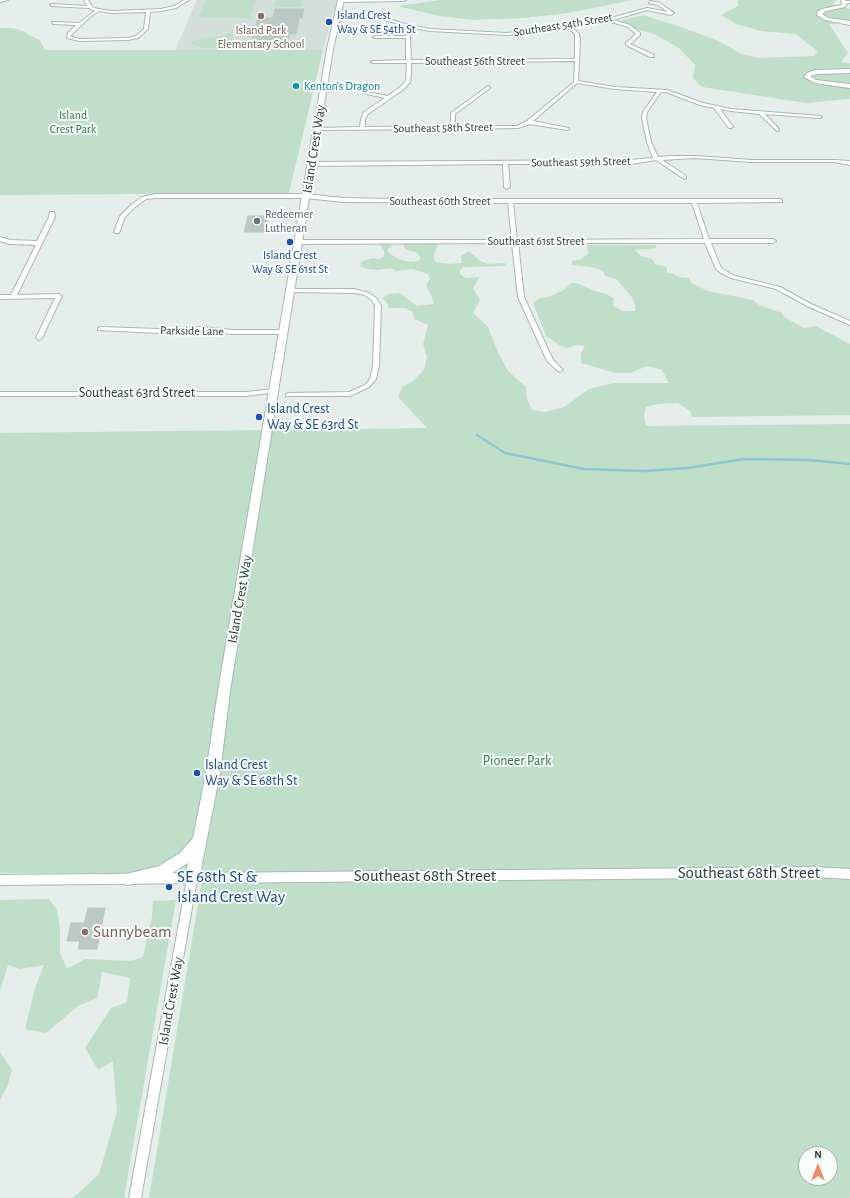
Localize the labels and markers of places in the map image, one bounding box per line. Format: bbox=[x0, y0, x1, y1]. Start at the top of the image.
place label: Island Crest Way & SE 54th St bbox=[337, 8, 416, 36]
marker: Island Park Elementary School bbox=[256, 11, 266, 21]
marker: Island Crest Way & SE 54th St bbox=[324, 17, 334, 27]
place label: Island Park Elementary School bbox=[218, 23, 304, 51]
place label: Kenton's Dragon bbox=[304, 79, 380, 93]
marker: Kenton's Dragon bbox=[291, 81, 301, 91]
place label: Redeemer Lutheran bbox=[265, 207, 313, 235]
marker: Redeemer Lutheran bbox=[252, 216, 262, 226]
marker: Island Crest Way & SE 61st St bbox=[285, 237, 295, 247]
place label: Island Crest Way & SE 61st St bbox=[252, 248, 328, 276]
place label: Island Crest Way & SE 63rd St bbox=[267, 401, 359, 434]
marker: Island Crest Way & SE 63rd St bbox=[254, 412, 264, 422]
place label: Island Crest Way & SE 68th St bbox=[205, 757, 297, 790]
marker: Island Crest Way & SE 68th St bbox=[192, 768, 202, 778]
place label: SE 68th St & Island Crest Way bbox=[177, 867, 285, 907]
marker: SE 68th St & Island Crest Way bbox=[164, 882, 174, 892]
place label: Sunnybeam bbox=[93, 922, 172, 942]
marker: Sunnybeam bbox=[80, 927, 90, 937]

